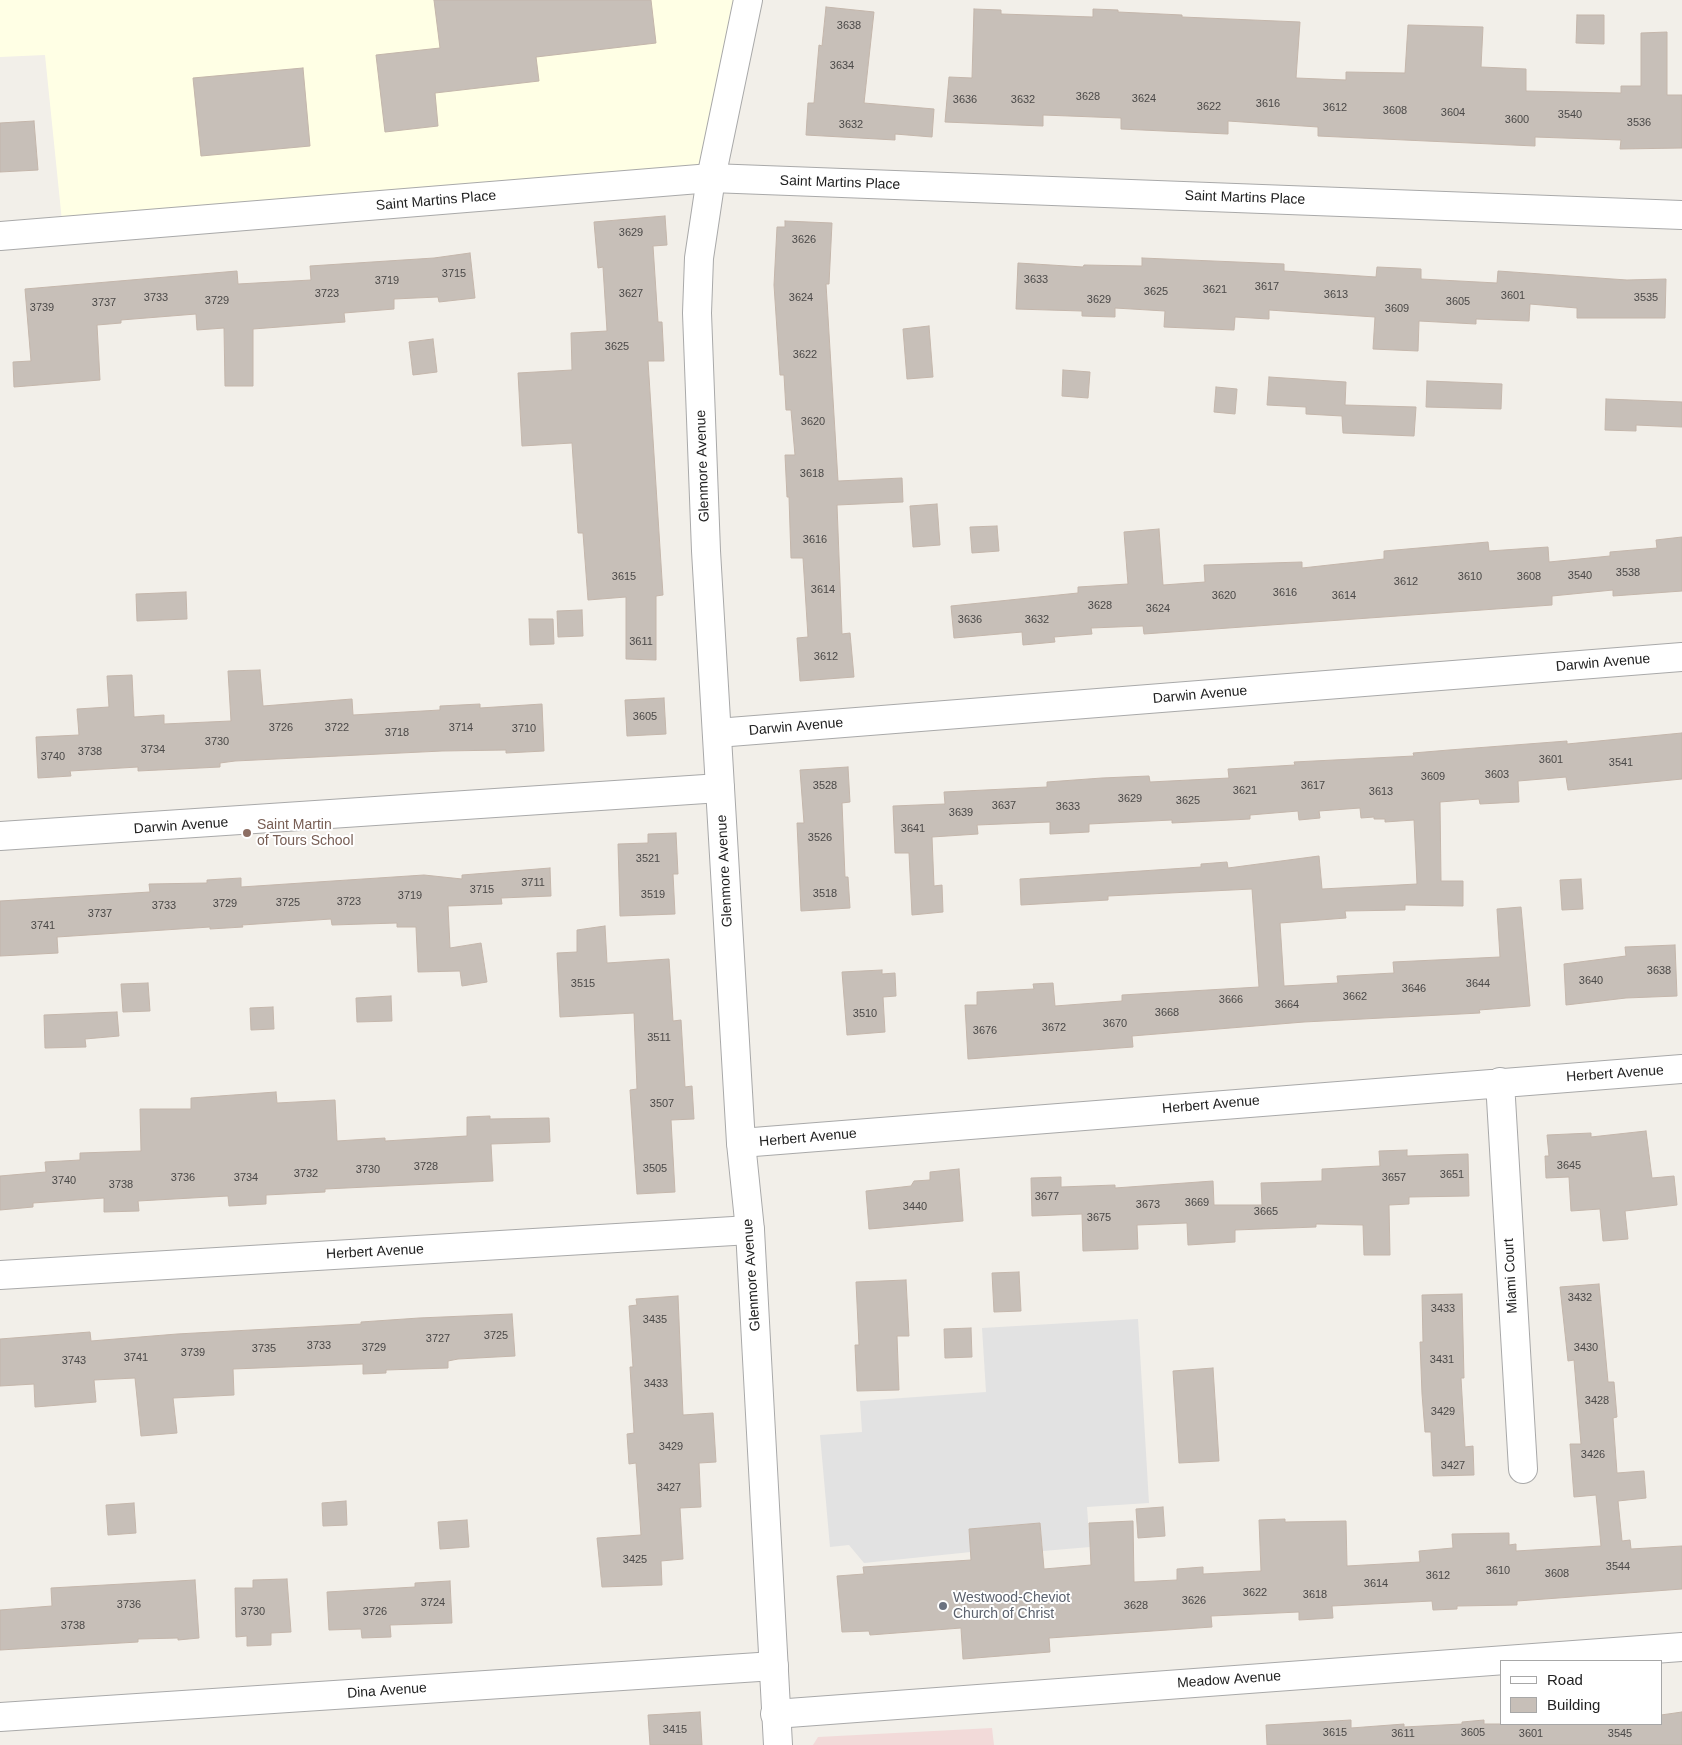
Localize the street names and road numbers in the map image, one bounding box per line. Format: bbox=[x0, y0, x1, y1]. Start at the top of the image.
street label: Saint Martins Place bbox=[779, 173, 901, 193]
street label: Saint Martins Place bbox=[375, 187, 497, 215]
street label: Saint Martins Place bbox=[1184, 188, 1306, 208]
street label: Glenmore Avenue bbox=[693, 409, 713, 523]
street label: Darwin Avenue bbox=[1555, 651, 1651, 675]
street label: Darwin Avenue bbox=[1152, 683, 1248, 707]
street label: Darwin Avenue bbox=[748, 715, 844, 739]
street label: Darwin Avenue bbox=[133, 814, 229, 838]
street label: Glenmore Avenue bbox=[714, 814, 736, 928]
street label: Herbert Avenue bbox=[1566, 1062, 1664, 1086]
street label: Herbert Avenue bbox=[1162, 1092, 1260, 1118]
street label: Herbert Avenue bbox=[759, 1125, 857, 1151]
street label: Glenmore Avenue bbox=[740, 1218, 764, 1332]
street label: Miami Court bbox=[1501, 1238, 1521, 1314]
street label: Herbert Avenue bbox=[326, 1241, 424, 1263]
street label: Meadow Avenue bbox=[1177, 1668, 1281, 1692]
street label: Dina Avenue bbox=[347, 1680, 427, 1702]

